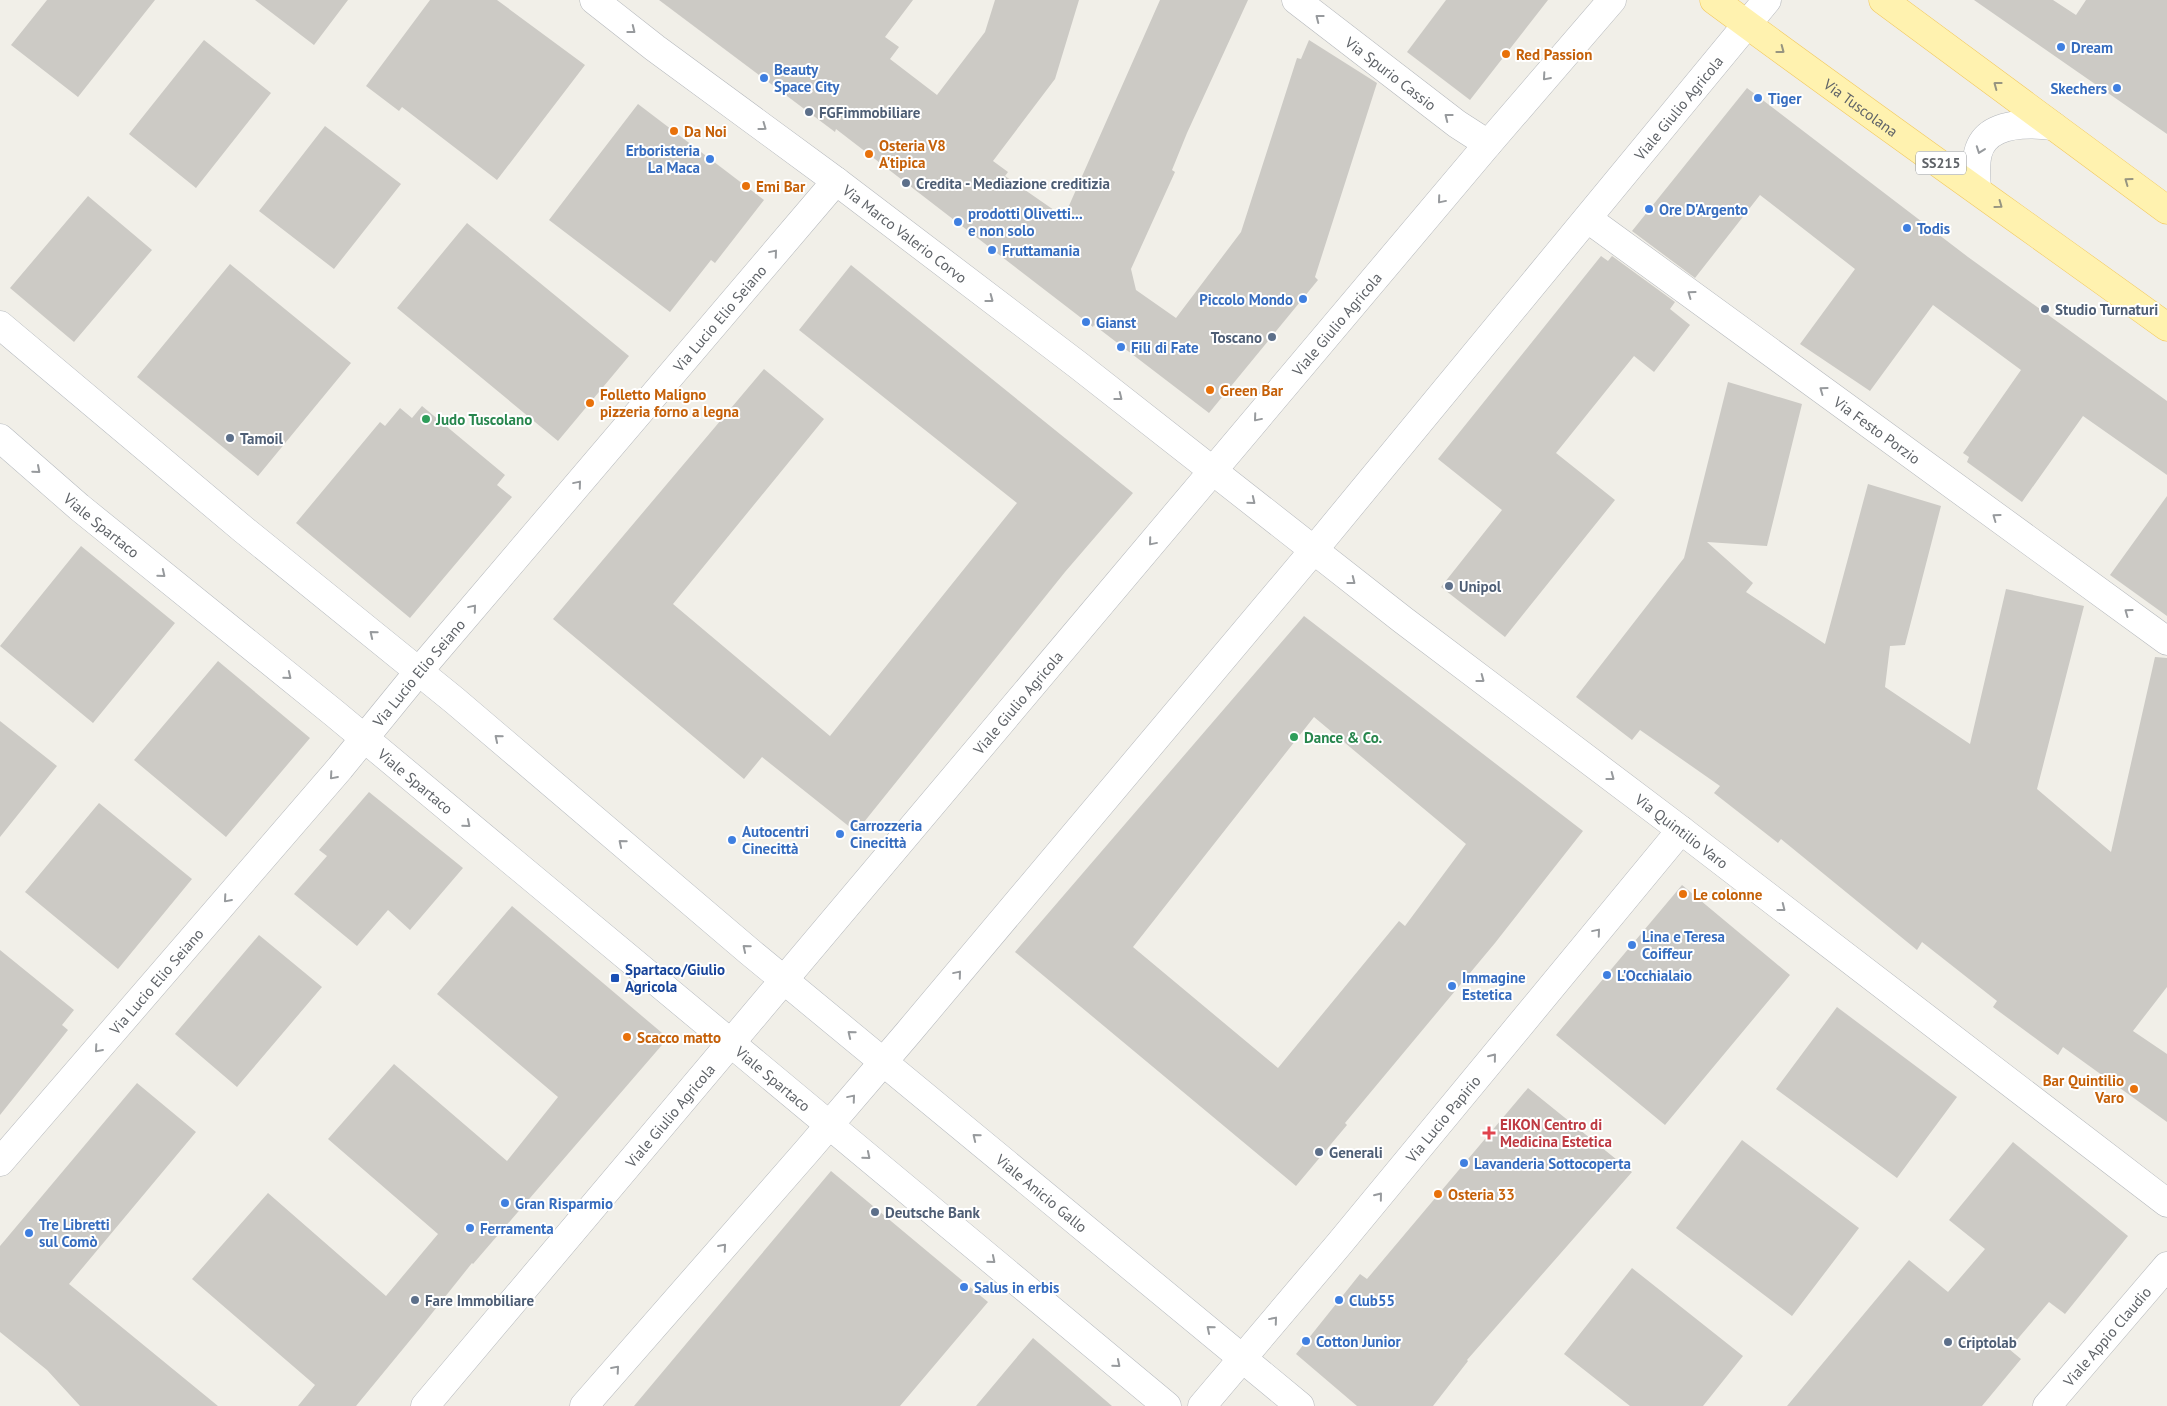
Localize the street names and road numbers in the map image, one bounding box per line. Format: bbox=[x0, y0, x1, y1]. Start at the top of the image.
street label: Via Spurio Cassio bbox=[1341, 32, 1440, 114]
street label: Viale Giulio Agricola bbox=[1629, 52, 1727, 164]
street label: Via Tuscolana bbox=[1819, 74, 1902, 140]
road number: SS215 bbox=[1916, 152, 1966, 174]
street label: Via Marco Valerio Corvo bbox=[838, 180, 971, 287]
street label: Via Lucio Elio Seiano bbox=[668, 261, 770, 376]
street label: Viale Giulio Agricola bbox=[1287, 268, 1386, 380]
street label: Via Festo Porzio bbox=[1829, 391, 1924, 468]
street label: Viale Spartaco bbox=[59, 488, 143, 562]
street label: Via Lucio Elio Seiano bbox=[368, 615, 469, 731]
street label: Viale Giulio Agricola bbox=[968, 647, 1067, 759]
street label: Viale Spartaco bbox=[373, 744, 457, 818]
street label: Via Quintilio Varo bbox=[1631, 789, 1732, 872]
street label: Via Lucio Elio Seiano bbox=[104, 924, 207, 1039]
street label: Viale Spartaco bbox=[731, 1041, 815, 1115]
street label: Viale Giulio Agricola bbox=[620, 1060, 719, 1172]
street label: Via Lucio Papirio bbox=[1401, 1071, 1484, 1167]
street label: Viale Anicio Gallo bbox=[991, 1149, 1091, 1236]
street label: Viale Appio Claudio bbox=[2058, 1282, 2155, 1391]

